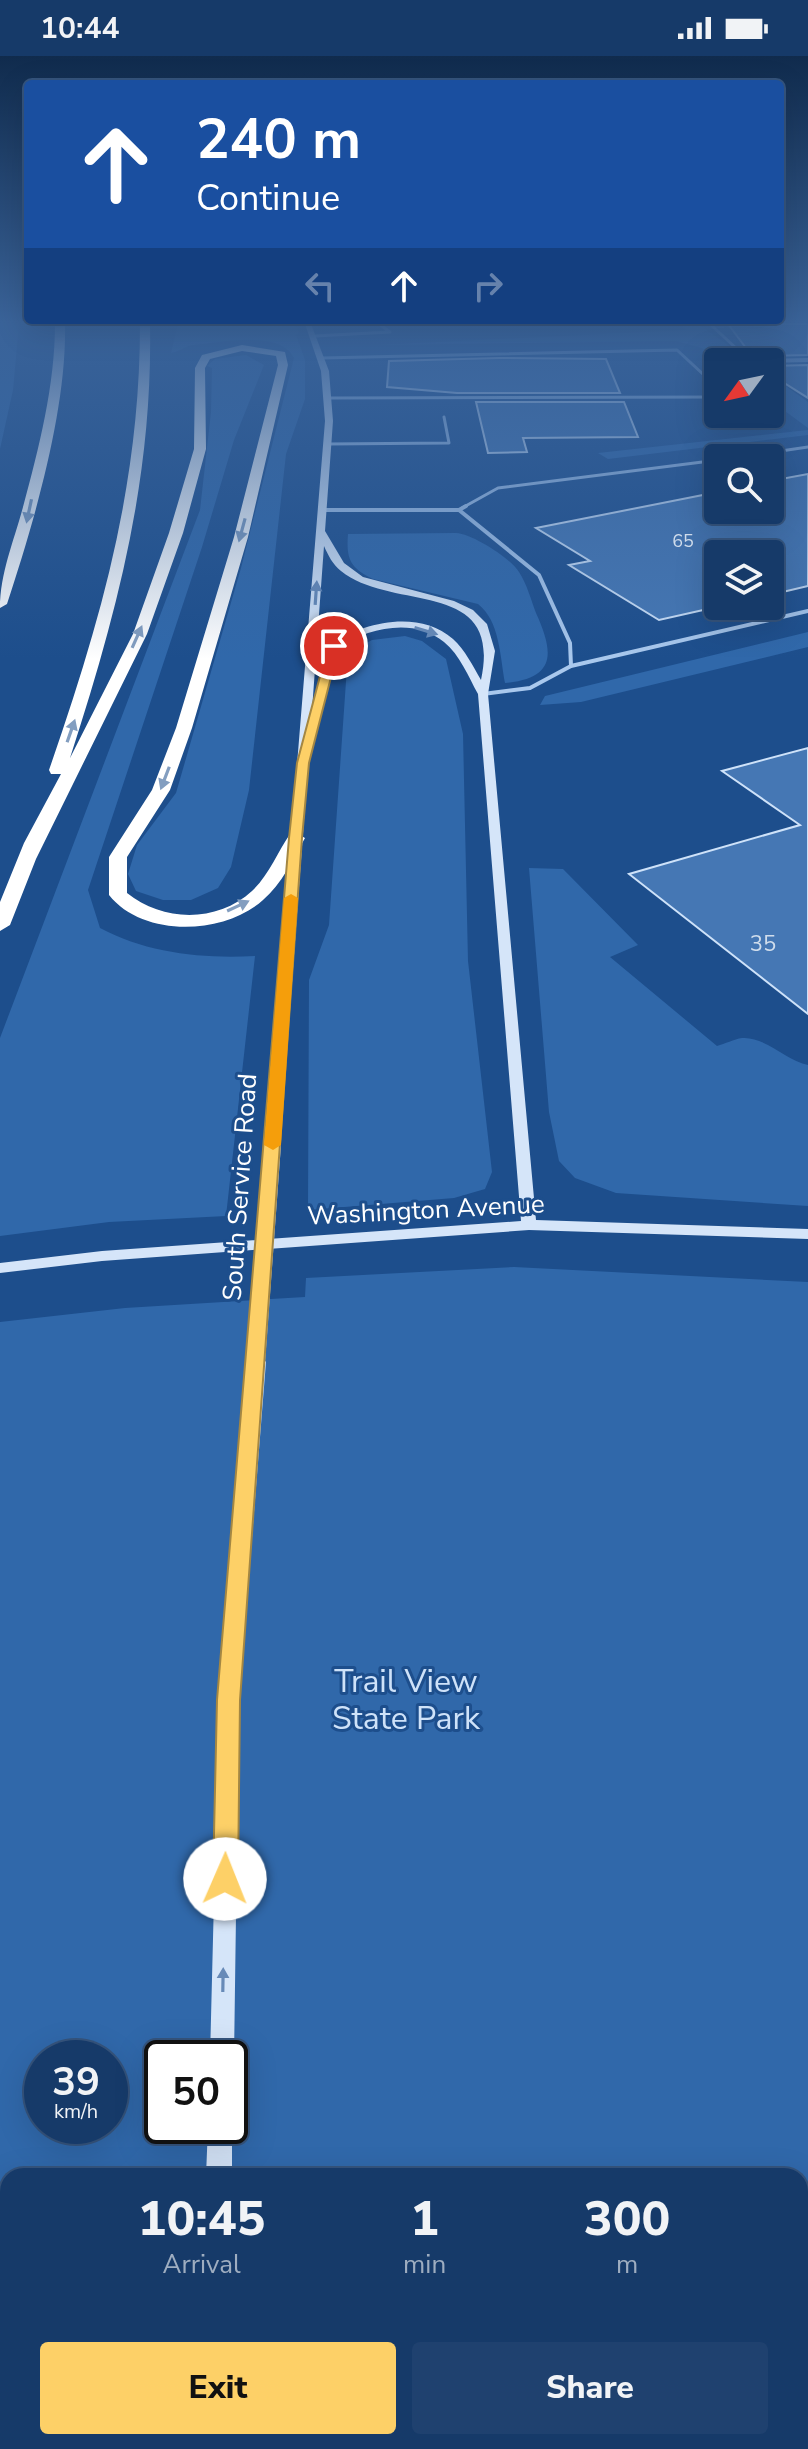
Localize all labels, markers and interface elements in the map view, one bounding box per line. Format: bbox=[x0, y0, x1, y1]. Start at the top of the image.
text: 10:44 bbox=[40, 8, 119, 49]
text: 240 m bbox=[196, 101, 361, 178]
icon: ahead bbox=[64, 112, 168, 216]
text: Continue bbox=[196, 174, 340, 223]
icon: left bbox=[298, 264, 342, 308]
icon: ahead bbox=[382, 264, 426, 308]
icon: right bbox=[466, 264, 510, 308]
north arrow bbox=[704, 348, 784, 428]
map controls bbox=[704, 348, 784, 620]
button: search bbox=[704, 444, 784, 524]
one-way arrow bbox=[23, 499, 35, 524]
one-way arrow bbox=[236, 518, 248, 543]
house number: 65 bbox=[672, 529, 694, 553]
button: layers bbox=[704, 540, 784, 620]
one-way arrow bbox=[310, 580, 323, 605]
pin bbox=[300, 612, 368, 680]
icon: arrive bbox=[312, 624, 356, 668]
one-way arrow bbox=[130, 625, 144, 649]
one-way arrow bbox=[414, 625, 438, 637]
one-way arrow bbox=[65, 718, 77, 742]
one-way arrow bbox=[158, 766, 171, 790]
one-way arrow bbox=[227, 899, 250, 913]
house number: 35 bbox=[750, 929, 776, 959]
street label: South Service Road bbox=[215, 1072, 265, 1302]
street label: Washington Avenue bbox=[306, 1186, 546, 1234]
park label: Trail View State Park bbox=[332, 1660, 481, 1740]
position arrow bbox=[183, 1837, 267, 1921]
one-way arrow bbox=[217, 1967, 230, 1992]
speed limit sign: 50 bbox=[144, 2040, 248, 2144]
text: 39 bbox=[52, 2055, 100, 2109]
text: km/h bbox=[54, 2098, 98, 2125]
text: 10:45 bbox=[138, 2186, 265, 2252]
text: 1 bbox=[410, 2186, 439, 2252]
text: 300 bbox=[584, 2186, 670, 2252]
text: Arrival bbox=[162, 2247, 241, 2282]
text: min bbox=[403, 2247, 446, 2282]
text: m bbox=[616, 2247, 638, 2282]
button: Exit bbox=[40, 2342, 396, 2434]
button: Share bbox=[412, 2342, 768, 2434]

